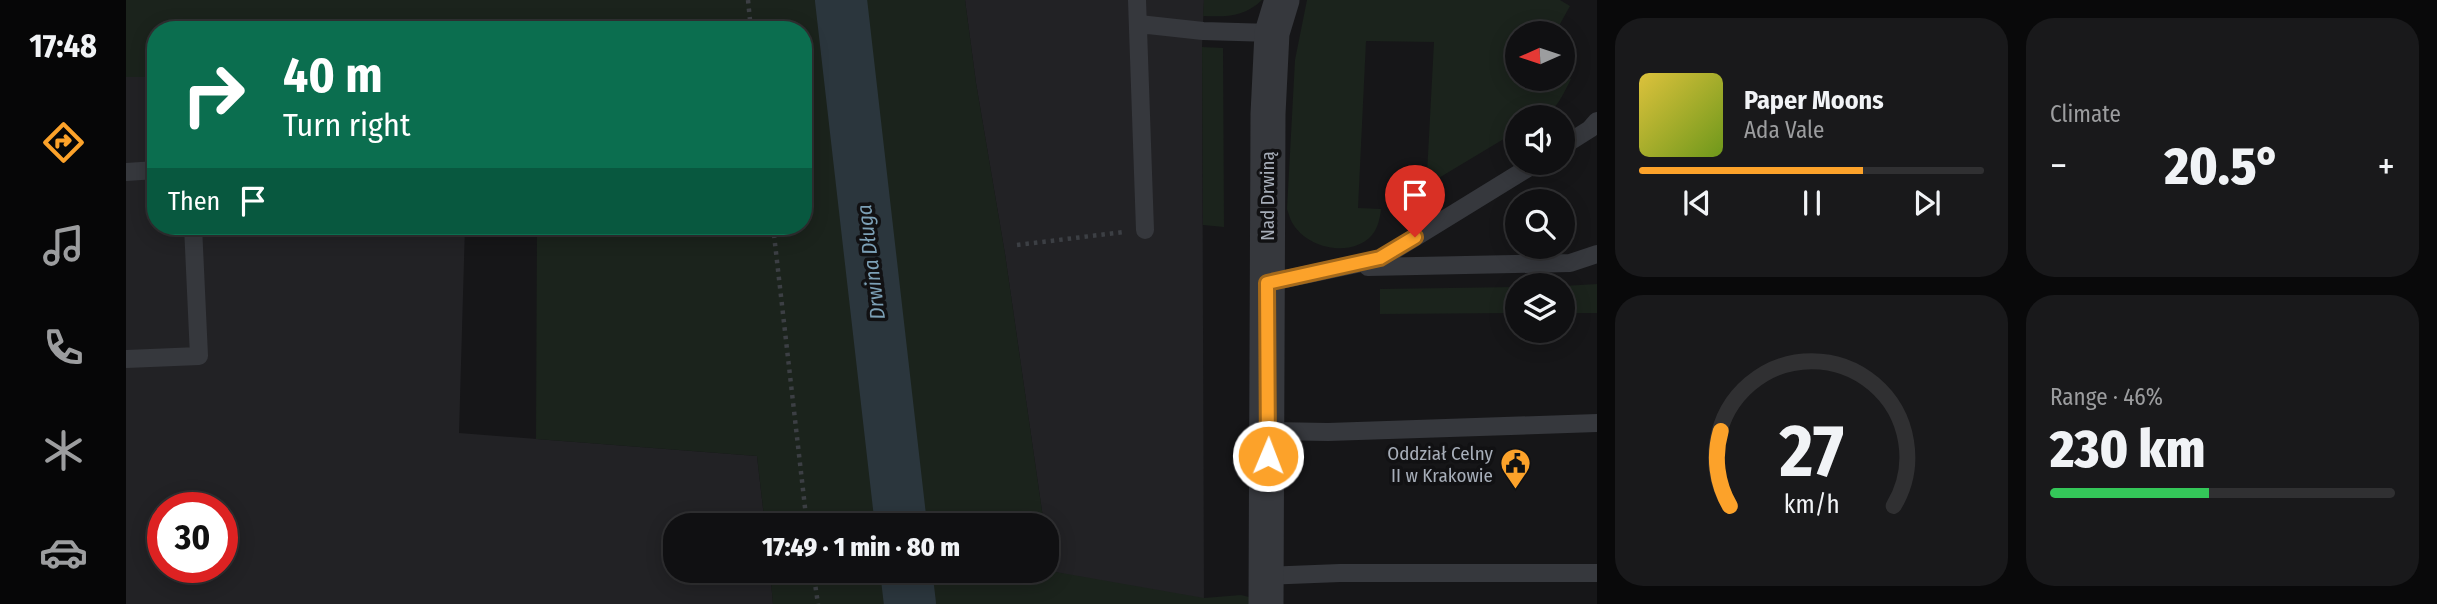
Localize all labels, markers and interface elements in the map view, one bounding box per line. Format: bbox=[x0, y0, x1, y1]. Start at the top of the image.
north arrow bbox=[1505, 21, 1575, 91]
map controls bbox=[1505, 21, 1575, 343]
text: 17:48 bbox=[29, 27, 97, 65]
text: 40 m bbox=[283, 46, 383, 105]
icon: right bbox=[168, 49, 259, 140]
text: Paper Moons bbox=[1744, 85, 1884, 116]
text: Climate bbox=[2050, 100, 2121, 128]
button: sound bbox=[1505, 105, 1575, 175]
text: Turn right bbox=[283, 106, 410, 144]
text: Ada Vale bbox=[1744, 116, 1824, 144]
icon: directions bbox=[39, 118, 88, 167]
text: 20.5° bbox=[2165, 135, 2280, 198]
text: − bbox=[2050, 143, 2067, 189]
text: + bbox=[2378, 143, 2395, 189]
street label: Nad Drwiną bbox=[1256, 151, 1279, 241]
pin bbox=[1385, 165, 1445, 237]
icon: arrive bbox=[1396, 176, 1434, 214]
icon: arrive bbox=[234, 182, 272, 220]
icon: previous bbox=[1678, 184, 1716, 222]
icon: pause bbox=[1793, 184, 1831, 222]
icon: next bbox=[1908, 184, 1946, 222]
text: Then bbox=[168, 186, 220, 217]
button: search bbox=[1505, 189, 1575, 259]
water label: Drwina Długa bbox=[851, 203, 891, 321]
icon: music bbox=[39, 221, 88, 270]
button: layers bbox=[1505, 273, 1575, 343]
icon: phone bbox=[39, 323, 88, 372]
text: Range · 46% bbox=[2050, 383, 2163, 411]
text: 27 bbox=[1778, 409, 1844, 496]
text: 230 km bbox=[2050, 418, 2205, 481]
position arrow bbox=[1231, 419, 1305, 493]
icon: climate bbox=[39, 426, 88, 475]
place label: Oddział Celny II w Krakowie bbox=[1387, 442, 1494, 487]
public building icon: Oddział Celny II w Krakowie bbox=[1499, 447, 1533, 491]
text: km/h bbox=[1784, 490, 1839, 520]
speed limit sign: 30 bbox=[147, 492, 238, 583]
icon: car bbox=[39, 528, 88, 577]
text: 17:49 · 1 min · 80 m bbox=[762, 532, 960, 563]

